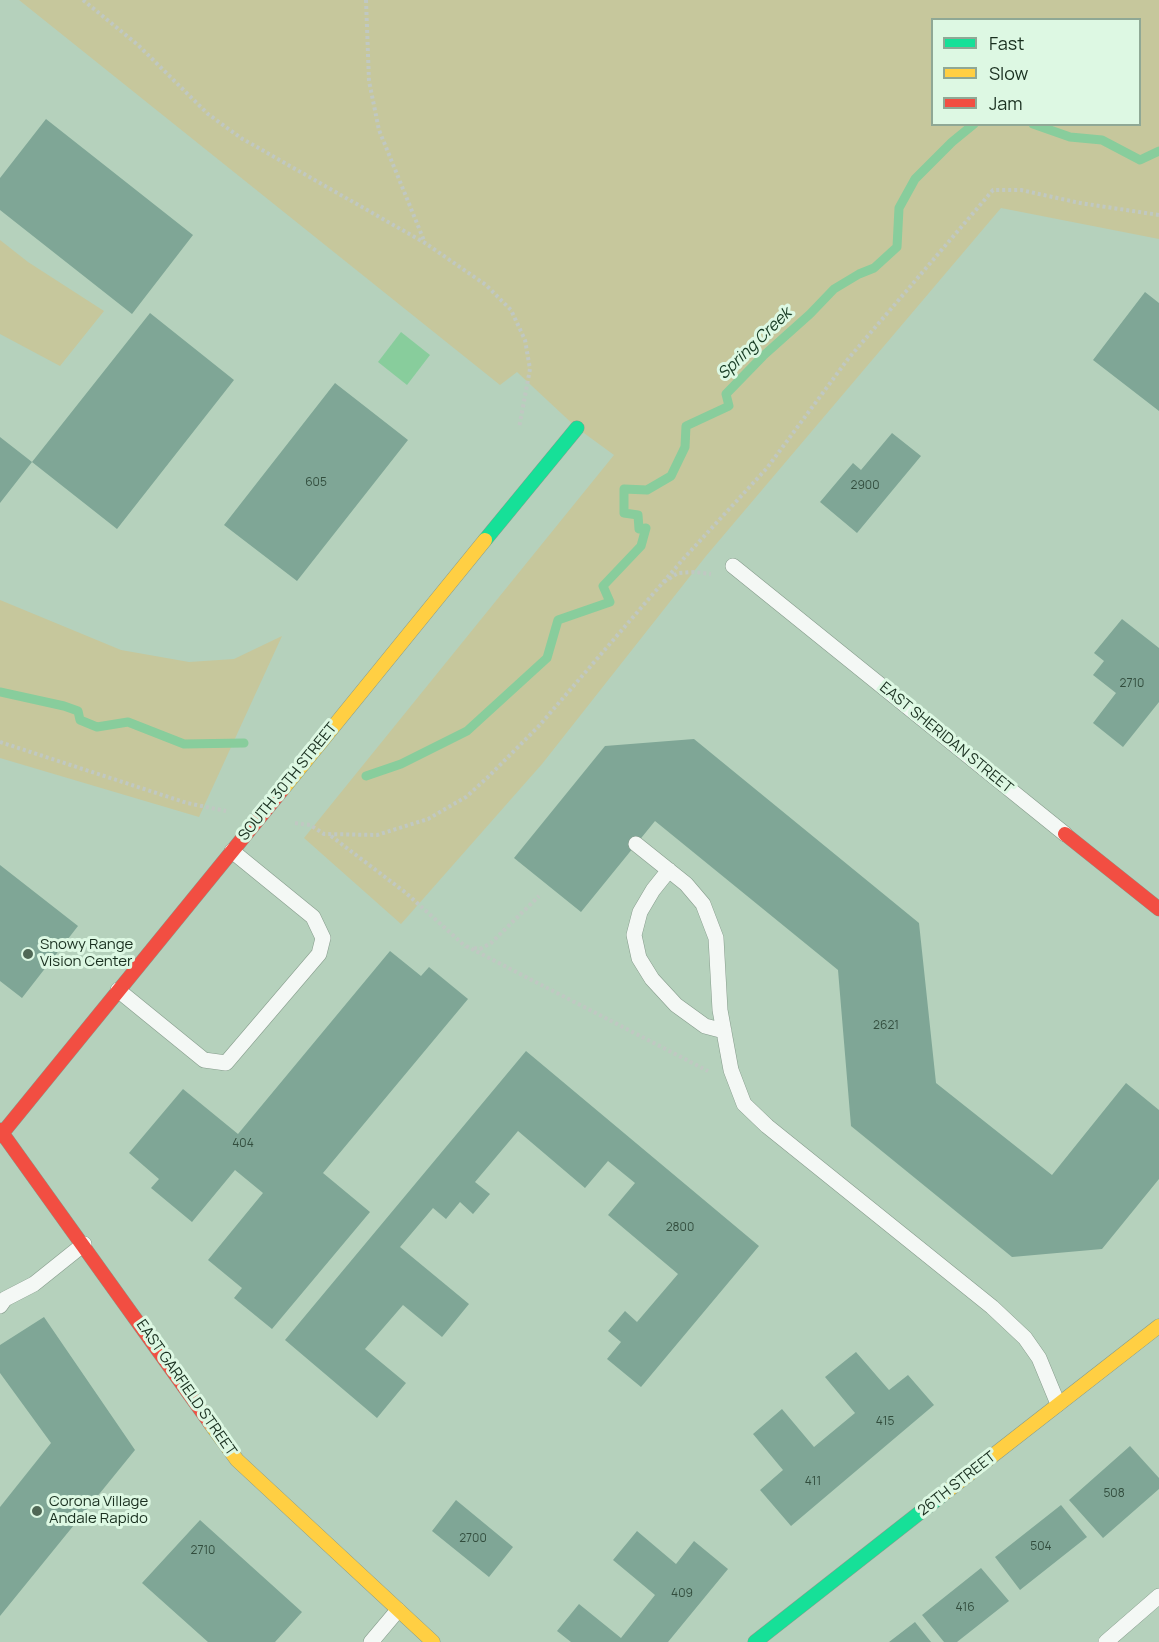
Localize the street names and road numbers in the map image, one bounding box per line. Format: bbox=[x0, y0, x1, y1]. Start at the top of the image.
street label: EAST SHERIDAN STREET bbox=[876, 679, 1016, 797]
street label: SOUTH 30TH STREET bbox=[235, 720, 341, 844]
street label: EAST GARFIELD STREET bbox=[132, 1316, 240, 1460]
street label: 26TH STREET bbox=[915, 1448, 999, 1520]

